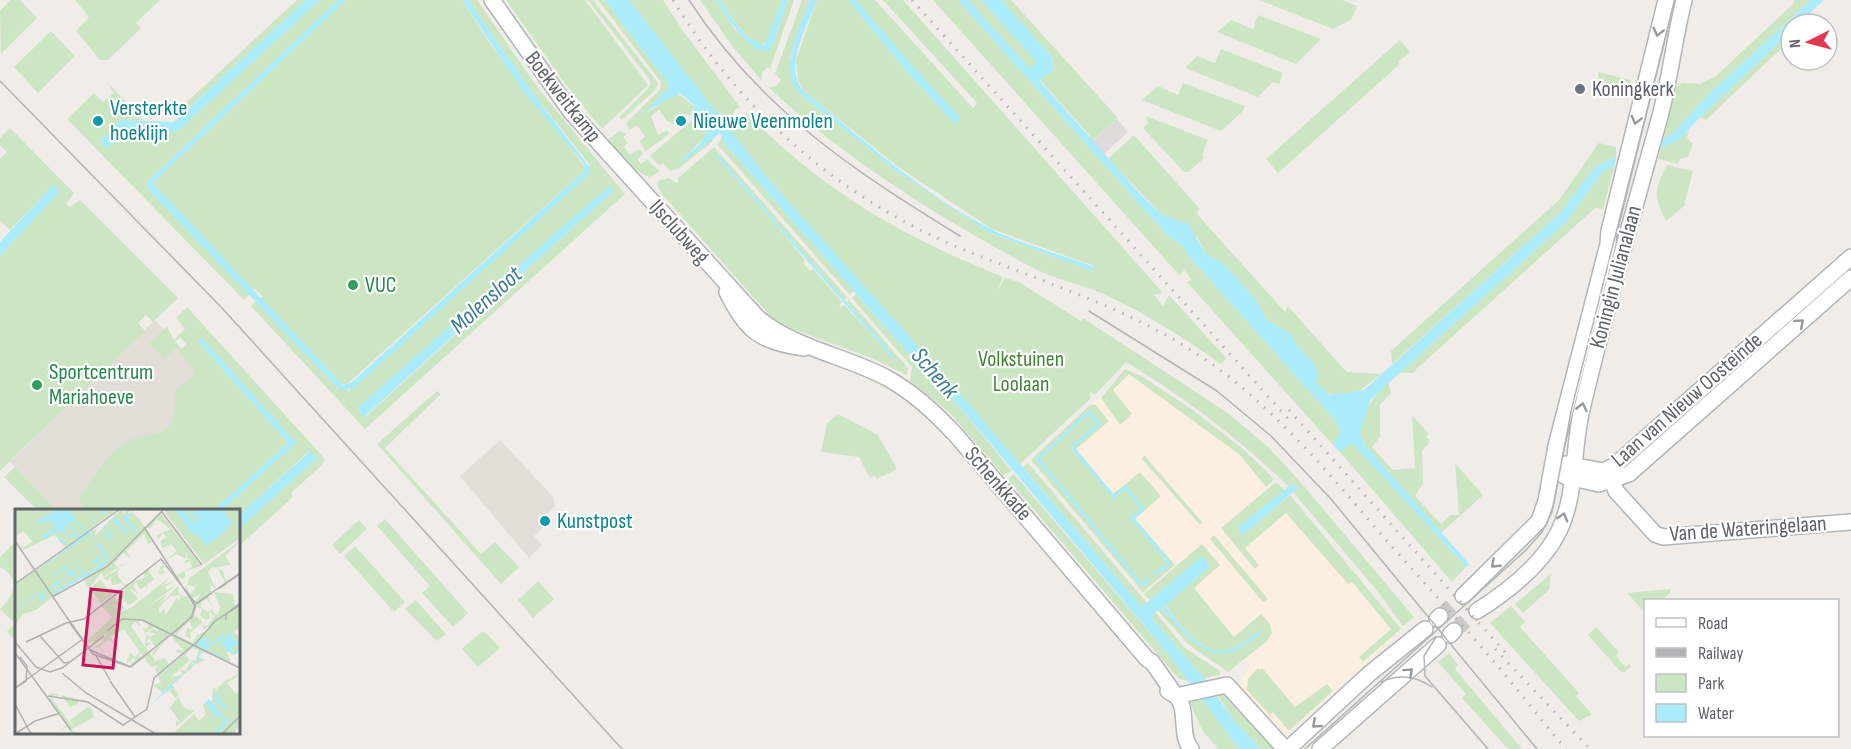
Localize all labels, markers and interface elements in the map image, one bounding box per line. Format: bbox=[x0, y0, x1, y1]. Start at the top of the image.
north arrow bbox=[1779, 12, 1839, 72]
one-way arrow bbox=[1652, 27, 1665, 37]
text: N bbox=[1786, 38, 1805, 49]
street label: Boekweitkamp bbox=[519, 46, 607, 148]
place label: Koningkerk bbox=[1592, 76, 1675, 103]
marker: Koningkerk bbox=[1573, 82, 1587, 96]
place label: Versterkte hoeklijn bbox=[110, 95, 187, 147]
place label: Nieuwe Veenmolen bbox=[693, 108, 833, 135]
marker: Versterkte hoeklijn bbox=[91, 114, 105, 128]
marker: Nieuwe Veenmolen bbox=[674, 114, 688, 128]
one-way arrow bbox=[1630, 115, 1643, 125]
street label: IJsclubweg bbox=[643, 194, 715, 270]
street label: Koningin Julianalaan bbox=[1584, 203, 1648, 351]
water label: Molensloot bbox=[444, 260, 529, 340]
place label: VUC bbox=[365, 272, 396, 299]
marker: VUC bbox=[346, 278, 360, 292]
one-way arrow bbox=[1793, 319, 1804, 330]
street label: Laan van Nieuw Oosteinde bbox=[1606, 327, 1768, 473]
water label: Schenk bbox=[905, 342, 966, 405]
park label: Volkstuinen Loolaan bbox=[978, 346, 1064, 398]
place label: Sportcentrum Mariahoeve bbox=[49, 359, 153, 411]
marker: Sportcentrum Mariahoeve bbox=[30, 378, 44, 392]
one-way arrow bbox=[1575, 403, 1588, 413]
street label: Schenkkade bbox=[959, 441, 1037, 527]
place label: Kunstpost bbox=[557, 508, 633, 535]
inset map bbox=[15, 509, 240, 734]
street label: Van de Wateringelaan bbox=[1669, 510, 1827, 548]
one-way arrow bbox=[1556, 512, 1569, 522]
marker: Kunstpost bbox=[538, 514, 552, 528]
one-way arrow bbox=[1492, 557, 1502, 568]
legend bbox=[1644, 599, 1839, 737]
text: Road bbox=[1698, 613, 1728, 634]
text: Railway bbox=[1698, 643, 1743, 664]
one-way arrow bbox=[1402, 668, 1413, 679]
text: Park bbox=[1698, 673, 1724, 694]
text: Water bbox=[1698, 703, 1734, 724]
one-way arrow bbox=[1312, 717, 1323, 728]

